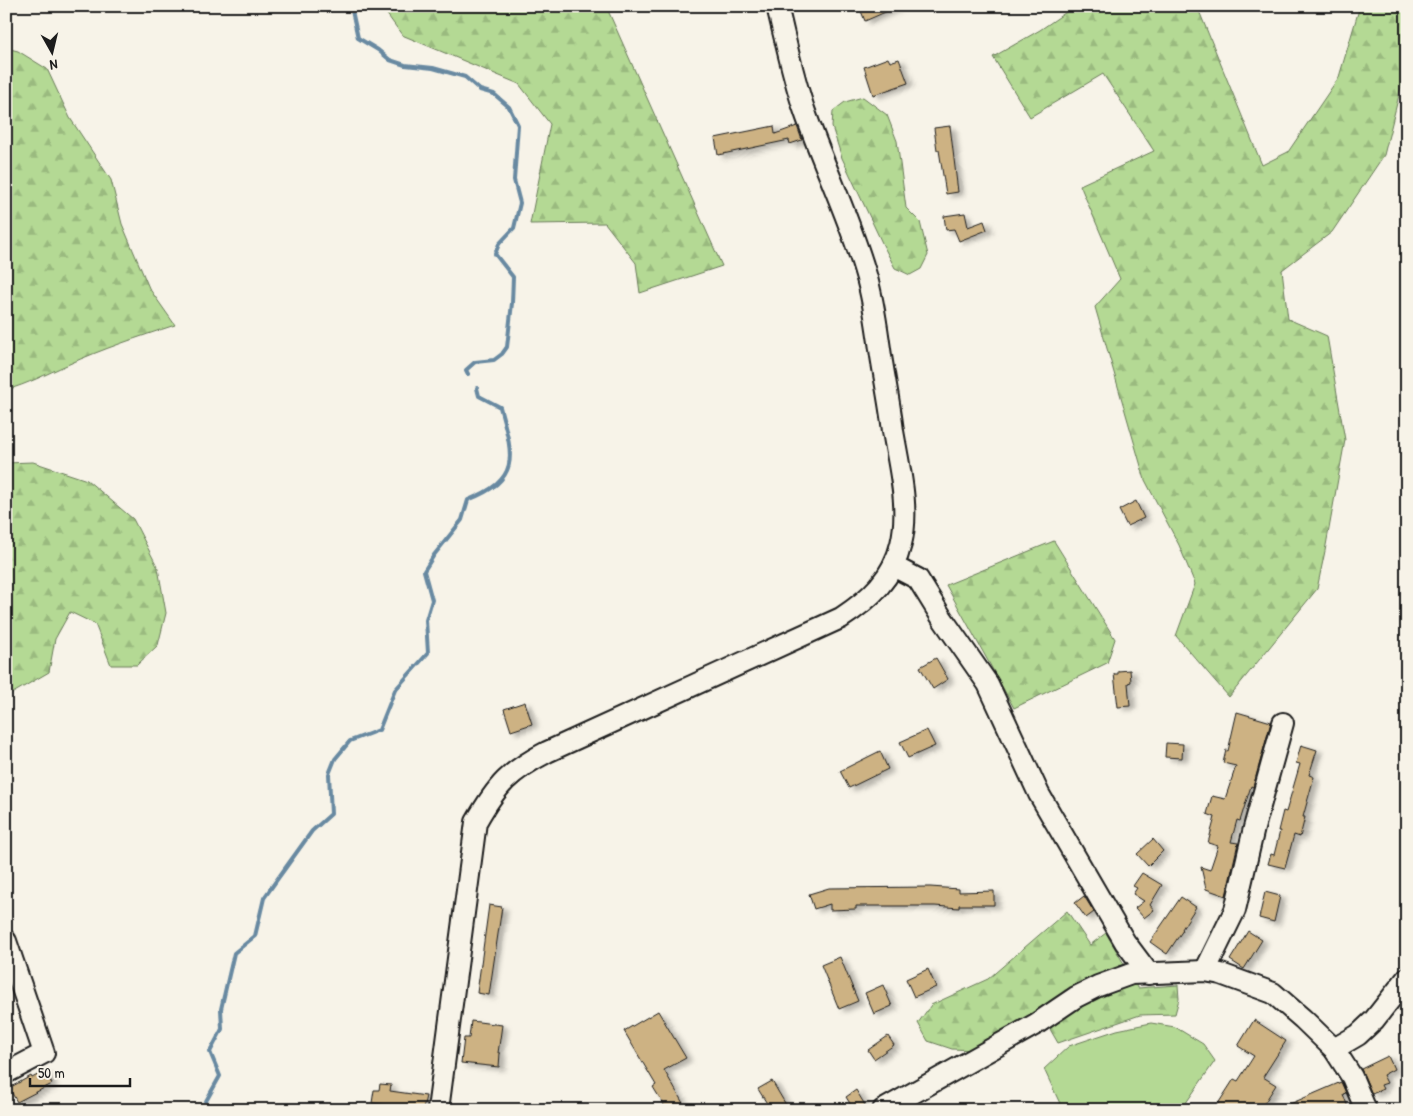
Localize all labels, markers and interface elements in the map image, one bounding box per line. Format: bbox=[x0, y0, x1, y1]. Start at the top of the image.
north arrow bbox=[28, 28, 78, 78]
text: N bbox=[48, 55, 59, 75]
scale bar bbox=[30, 1056, 130, 1088]
text: 50 m bbox=[38, 1062, 65, 1083]

